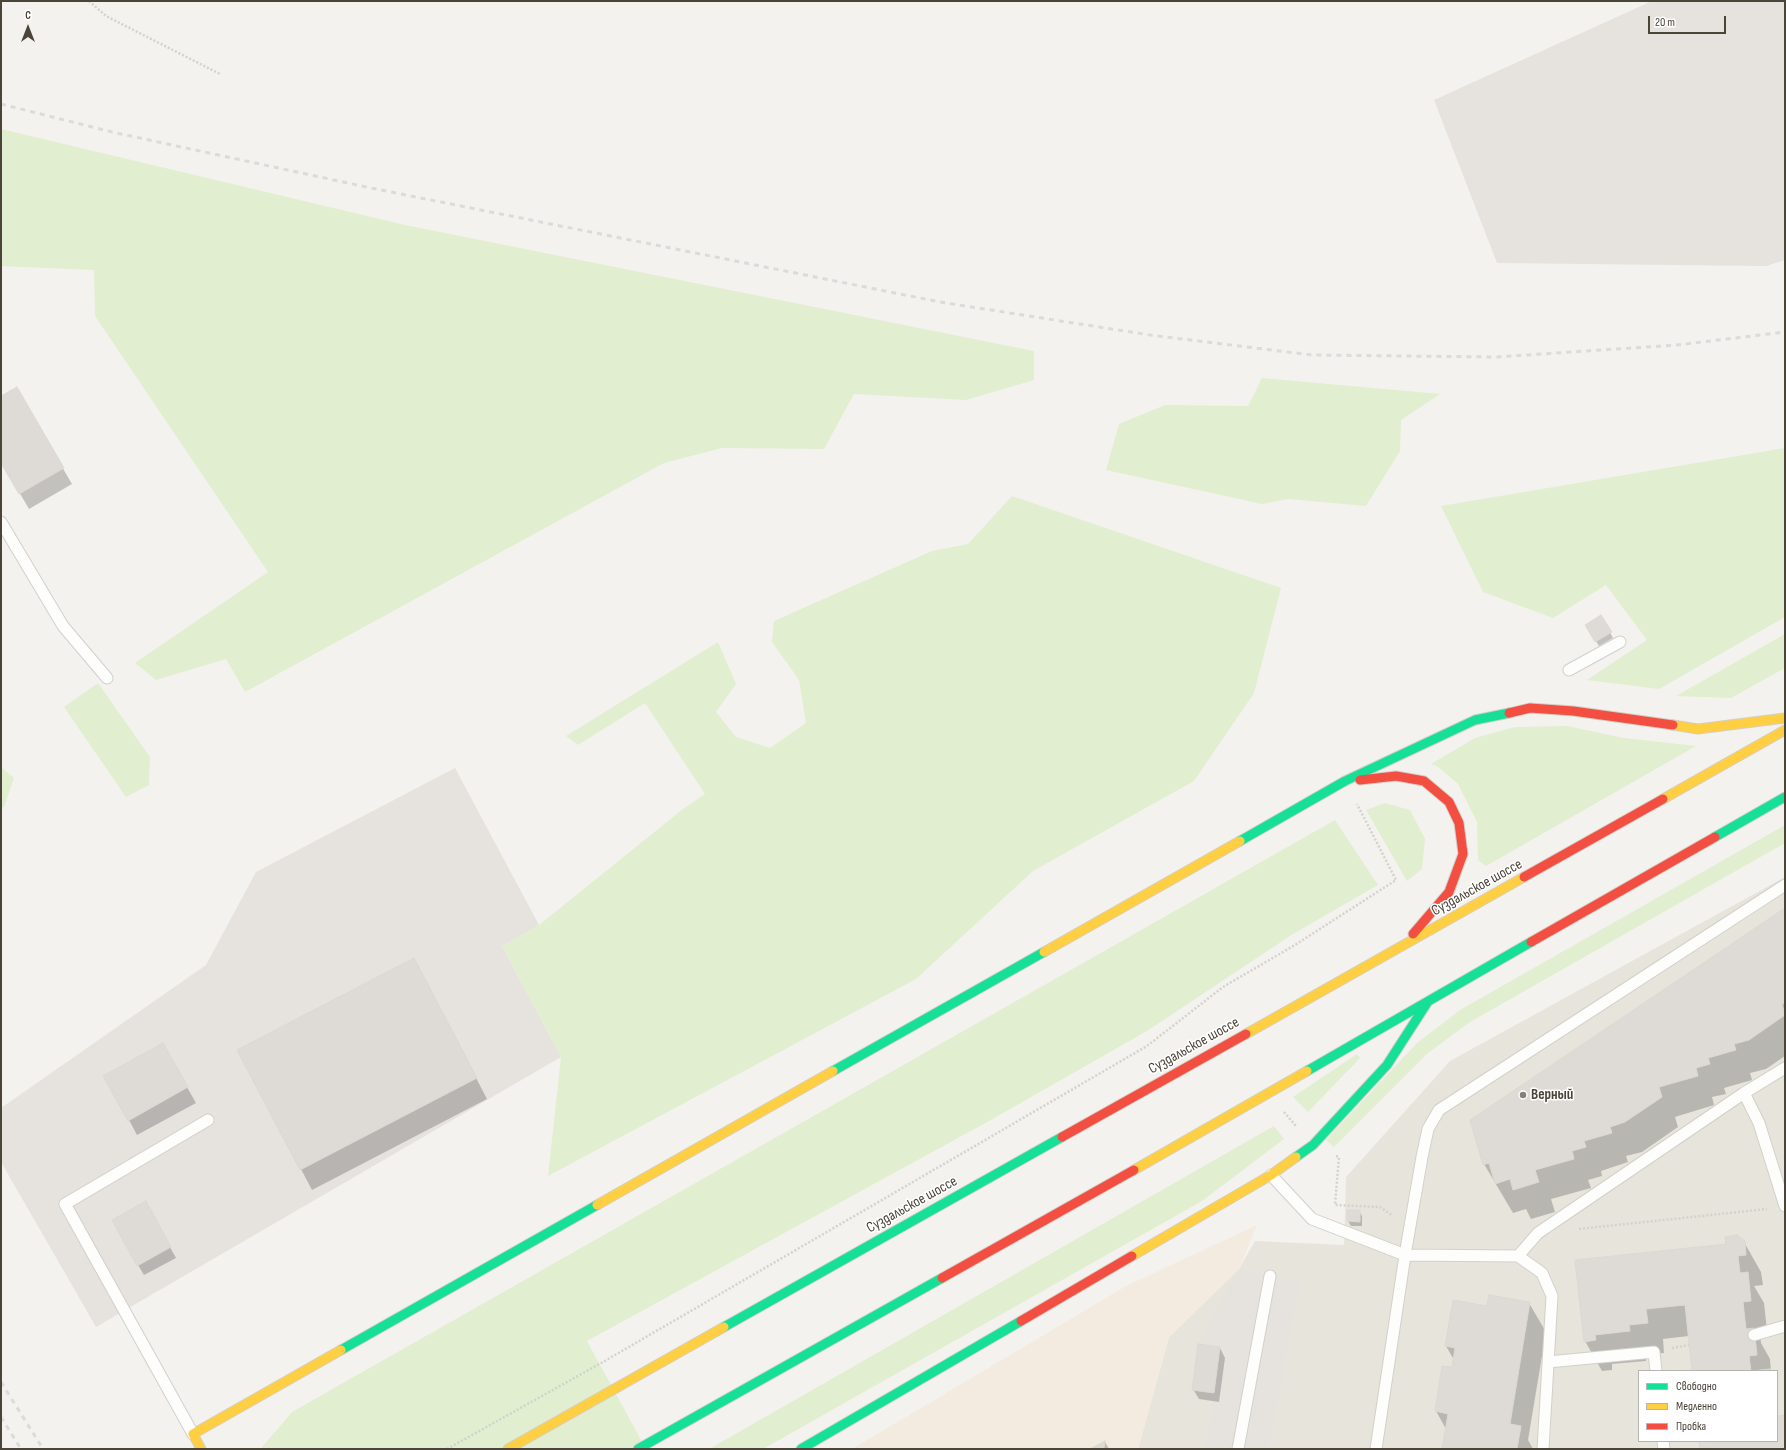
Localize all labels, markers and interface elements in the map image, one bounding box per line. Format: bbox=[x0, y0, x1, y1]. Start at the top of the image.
north arrow bbox=[8, 8, 48, 48]
scale bar bbox=[1650, 8, 1728, 34]
text: С bbox=[25, 9, 31, 22]
text: 20 m bbox=[1655, 15, 1675, 30]
street label: Суздальское шоссе bbox=[1428, 856, 1526, 920]
street label: Суздальское шоссе bbox=[1145, 1014, 1243, 1078]
place label: Верный bbox=[1531, 1086, 1573, 1104]
marker: Верный bbox=[1518, 1090, 1528, 1100]
street label: Суздальское шоссе bbox=[863, 1173, 961, 1237]
legend bbox=[1638, 1370, 1778, 1442]
text: Свободно bbox=[1676, 1379, 1717, 1394]
text: Медленно bbox=[1676, 1399, 1717, 1414]
text: Пробка bbox=[1676, 1419, 1706, 1434]

